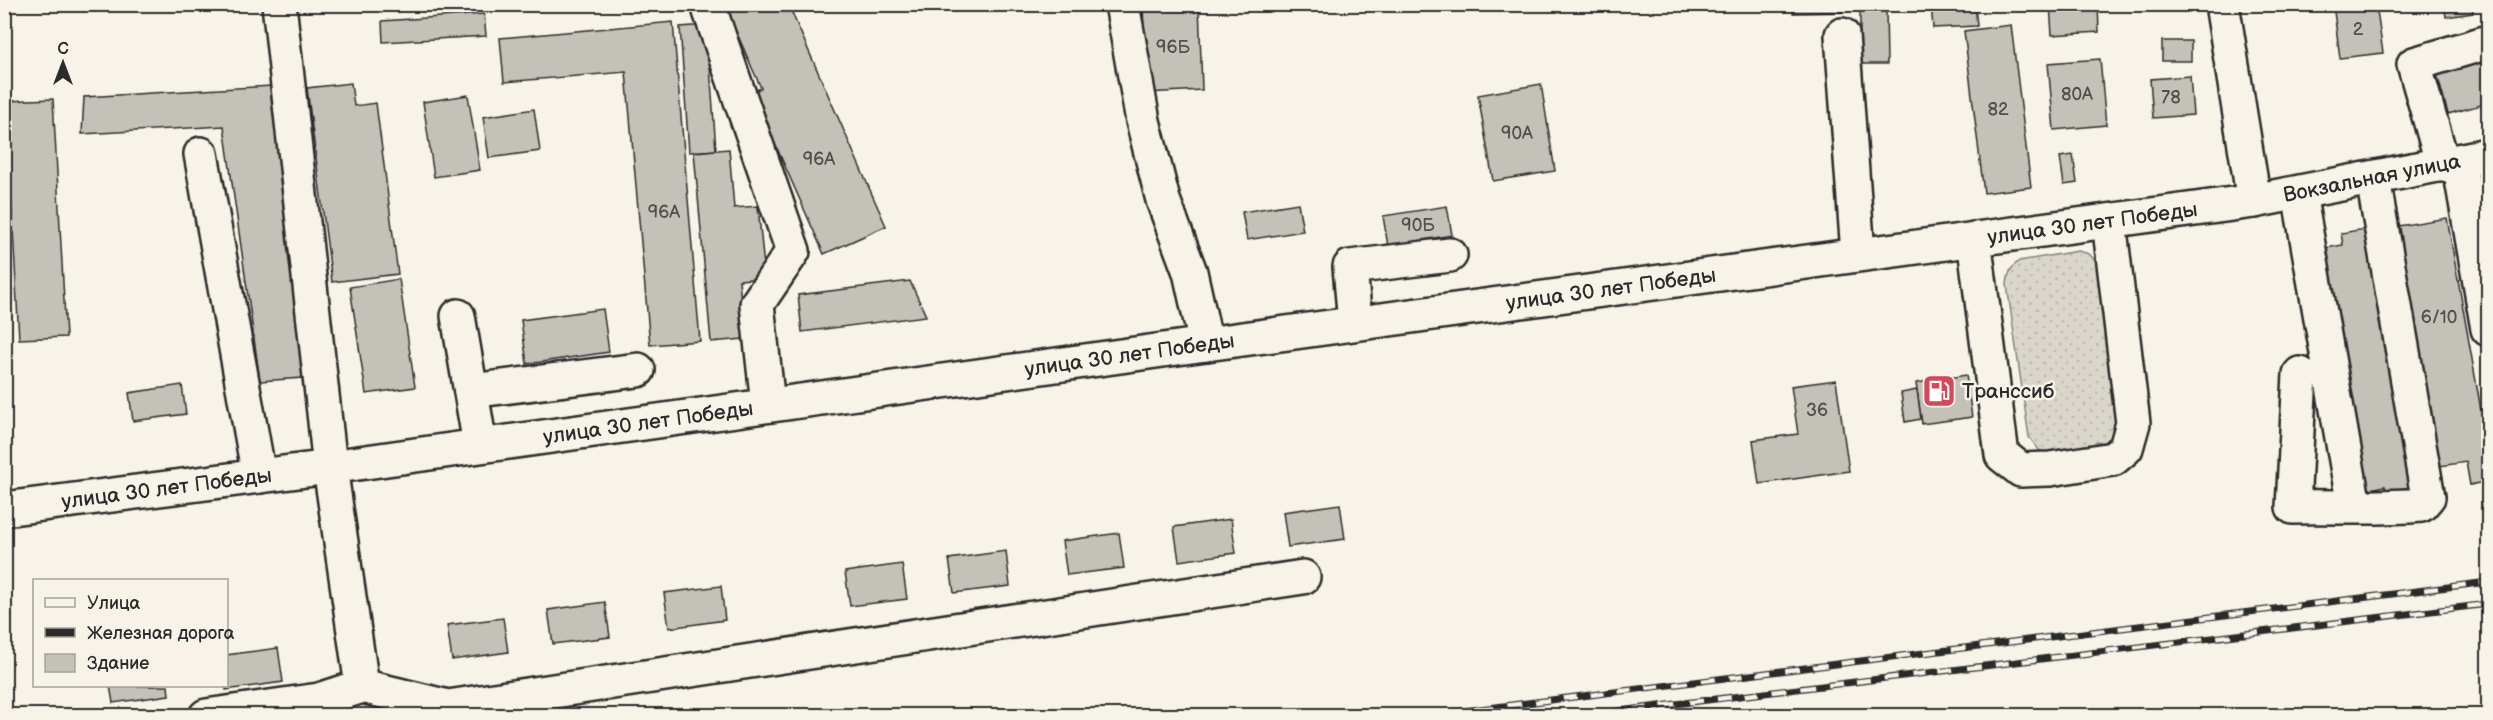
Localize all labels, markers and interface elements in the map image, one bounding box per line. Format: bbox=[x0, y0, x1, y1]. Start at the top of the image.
house number: 2 bbox=[2353, 19, 2364, 40]
north arrow bbox=[33, 33, 93, 93]
house number: 96Б bbox=[1156, 37, 1190, 58]
text: С bbox=[57, 40, 69, 59]
house number: 80А bbox=[2061, 84, 2093, 105]
house number: 78 bbox=[2161, 87, 2181, 108]
house number: 82 bbox=[1987, 99, 2009, 120]
house number: 90А bbox=[1501, 123, 1533, 144]
street label: Вокзальная улица bbox=[2281, 148, 2463, 207]
house number: 96А bbox=[803, 149, 835, 170]
street label: улица 30 лет Победы bbox=[1986, 196, 2199, 250]
house number: 96А bbox=[648, 202, 680, 223]
house number: 90Б bbox=[1401, 215, 1435, 236]
street label: улица 30 лет Победы bbox=[1504, 262, 1718, 315]
house number: 6/10 bbox=[2421, 307, 2457, 328]
street label: улица 30 лет Победы bbox=[1023, 328, 1236, 382]
fuel station icon: Транссиб bbox=[1921, 373, 1957, 409]
place label: Транссиб bbox=[1962, 379, 2054, 404]
street label: улица 30 лет Победы bbox=[542, 395, 755, 449]
house number: 36 bbox=[1806, 400, 1828, 421]
street label: улица 30 лет Победы bbox=[60, 462, 273, 514]
legend bbox=[33, 579, 228, 687]
text: Улица bbox=[87, 593, 141, 614]
text: Железная дорога bbox=[87, 623, 235, 644]
text: Здание bbox=[87, 653, 149, 674]

